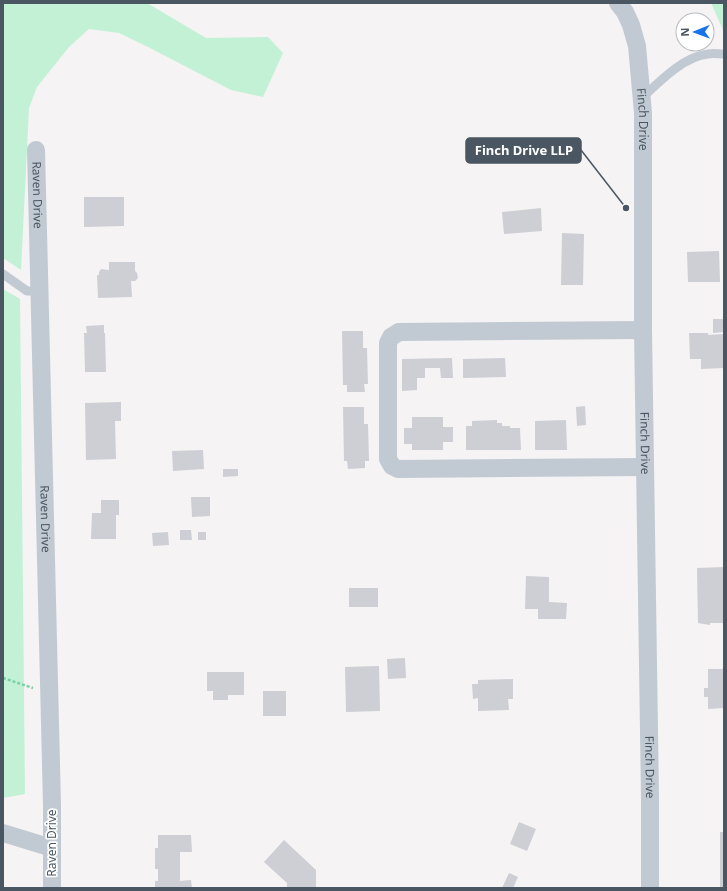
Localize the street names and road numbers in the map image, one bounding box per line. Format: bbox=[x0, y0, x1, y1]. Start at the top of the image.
street label: Finch Drive bbox=[633, 87, 652, 151]
street label: Raven Drive bbox=[28, 161, 47, 229]
street label: Finch Drive bbox=[636, 412, 654, 475]
street label: Raven Drive bbox=[36, 485, 55, 553]
street label: Finch Drive bbox=[641, 736, 659, 799]
street label: Raven Drive bbox=[43, 809, 60, 877]

